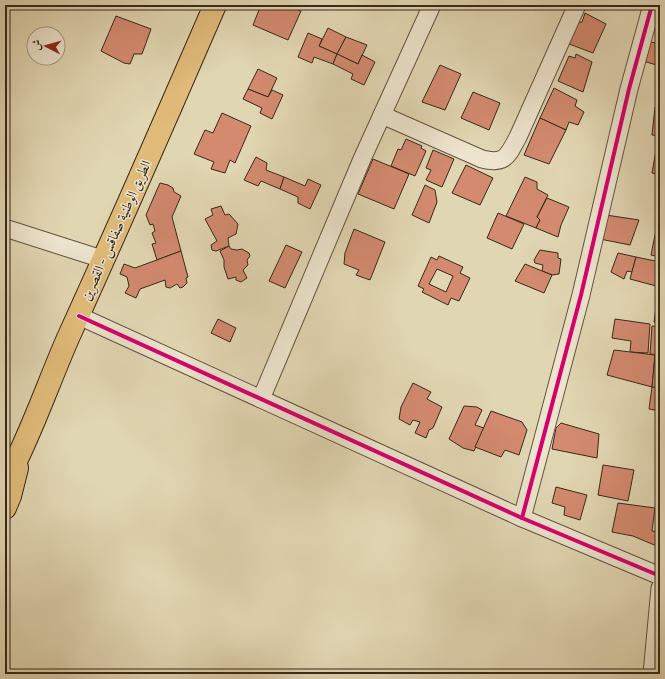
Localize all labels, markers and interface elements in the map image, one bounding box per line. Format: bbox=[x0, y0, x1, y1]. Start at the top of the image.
north arrow bbox=[26, 26, 66, 66]
text: ش bbox=[30, 39, 46, 51]
street label: الطريق الوطنية صفاقس - القصرين bbox=[77, 158, 157, 304]

